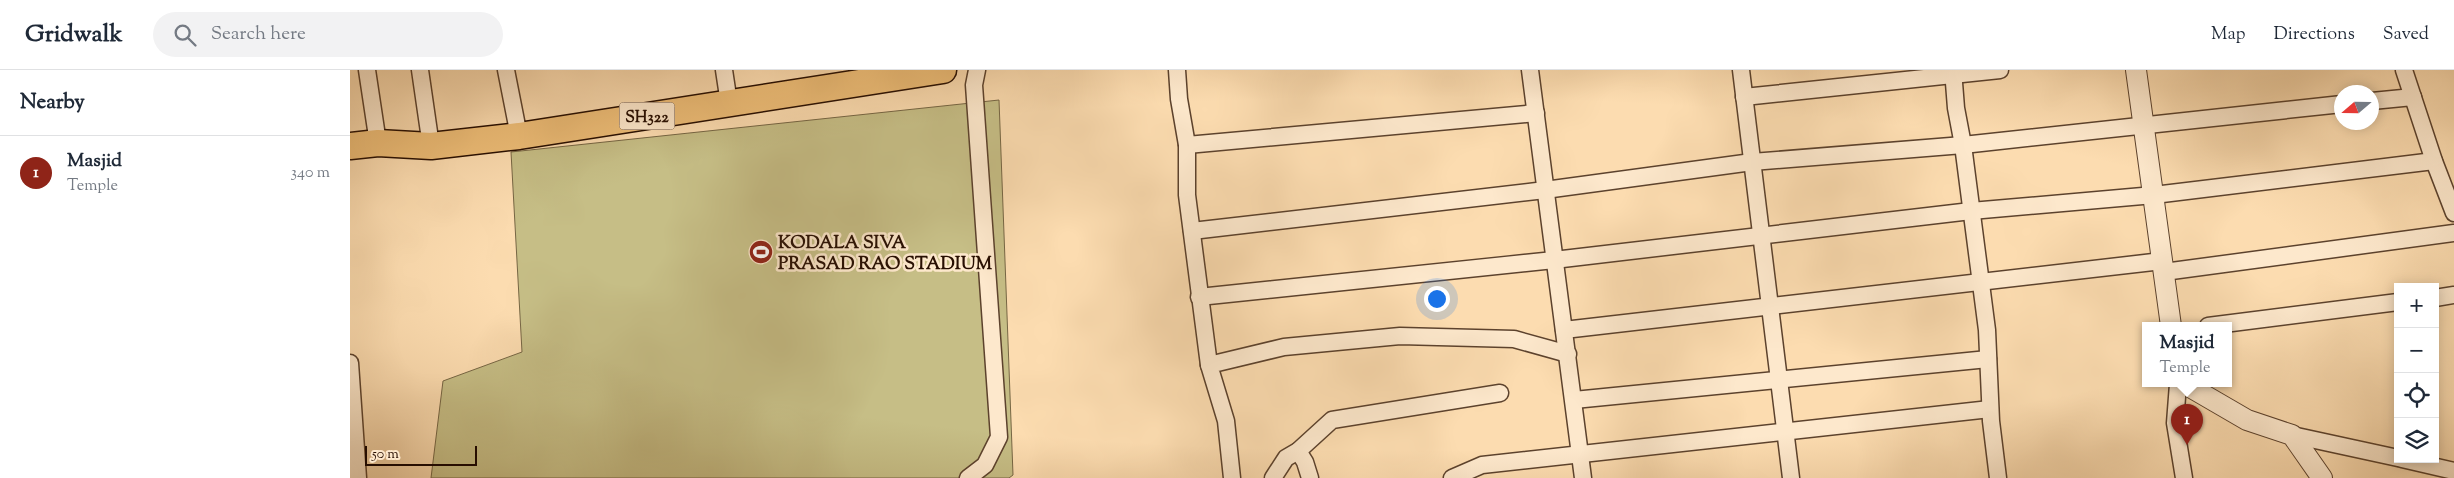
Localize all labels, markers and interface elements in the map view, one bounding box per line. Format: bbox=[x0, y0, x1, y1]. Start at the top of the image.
search box bbox=[153, 12, 503, 57]
text: Gridwalk bbox=[25, 18, 123, 52]
icon: search bbox=[171, 21, 199, 49]
text: Search here bbox=[211, 21, 306, 48]
text: Map bbox=[2211, 22, 2246, 48]
text: Directions bbox=[2274, 22, 2355, 48]
text: Saved bbox=[2383, 22, 2429, 48]
north arrow bbox=[2334, 85, 2379, 130]
text: Nearby bbox=[20, 88, 85, 118]
road number: SH322 bbox=[620, 102, 674, 129]
text: Masjid bbox=[67, 148, 122, 175]
text: 1 bbox=[33, 162, 39, 185]
text: 340 m bbox=[291, 162, 330, 185]
text: Temple bbox=[67, 175, 118, 198]
place label: KODALA SIVA PRASAD RAO STADIUM bbox=[778, 231, 992, 278]
sports icon: KODALA SIVA PRASAD RAO STADIUM bbox=[748, 239, 774, 265]
map controls bbox=[2394, 283, 2439, 463]
button: + bbox=[2394, 283, 2439, 328]
your location bbox=[1424, 286, 1450, 312]
popup bbox=[2142, 322, 2232, 387]
button: − bbox=[2394, 328, 2439, 373]
text: Masjid bbox=[2159, 330, 2215, 357]
text: Temple bbox=[2159, 357, 2210, 380]
button: locate bbox=[2394, 373, 2439, 418]
pin: 1 bbox=[2171, 404, 2203, 445]
button: layers bbox=[2394, 418, 2439, 463]
scale bar bbox=[365, 443, 478, 466]
text: 50 m bbox=[372, 445, 399, 465]

